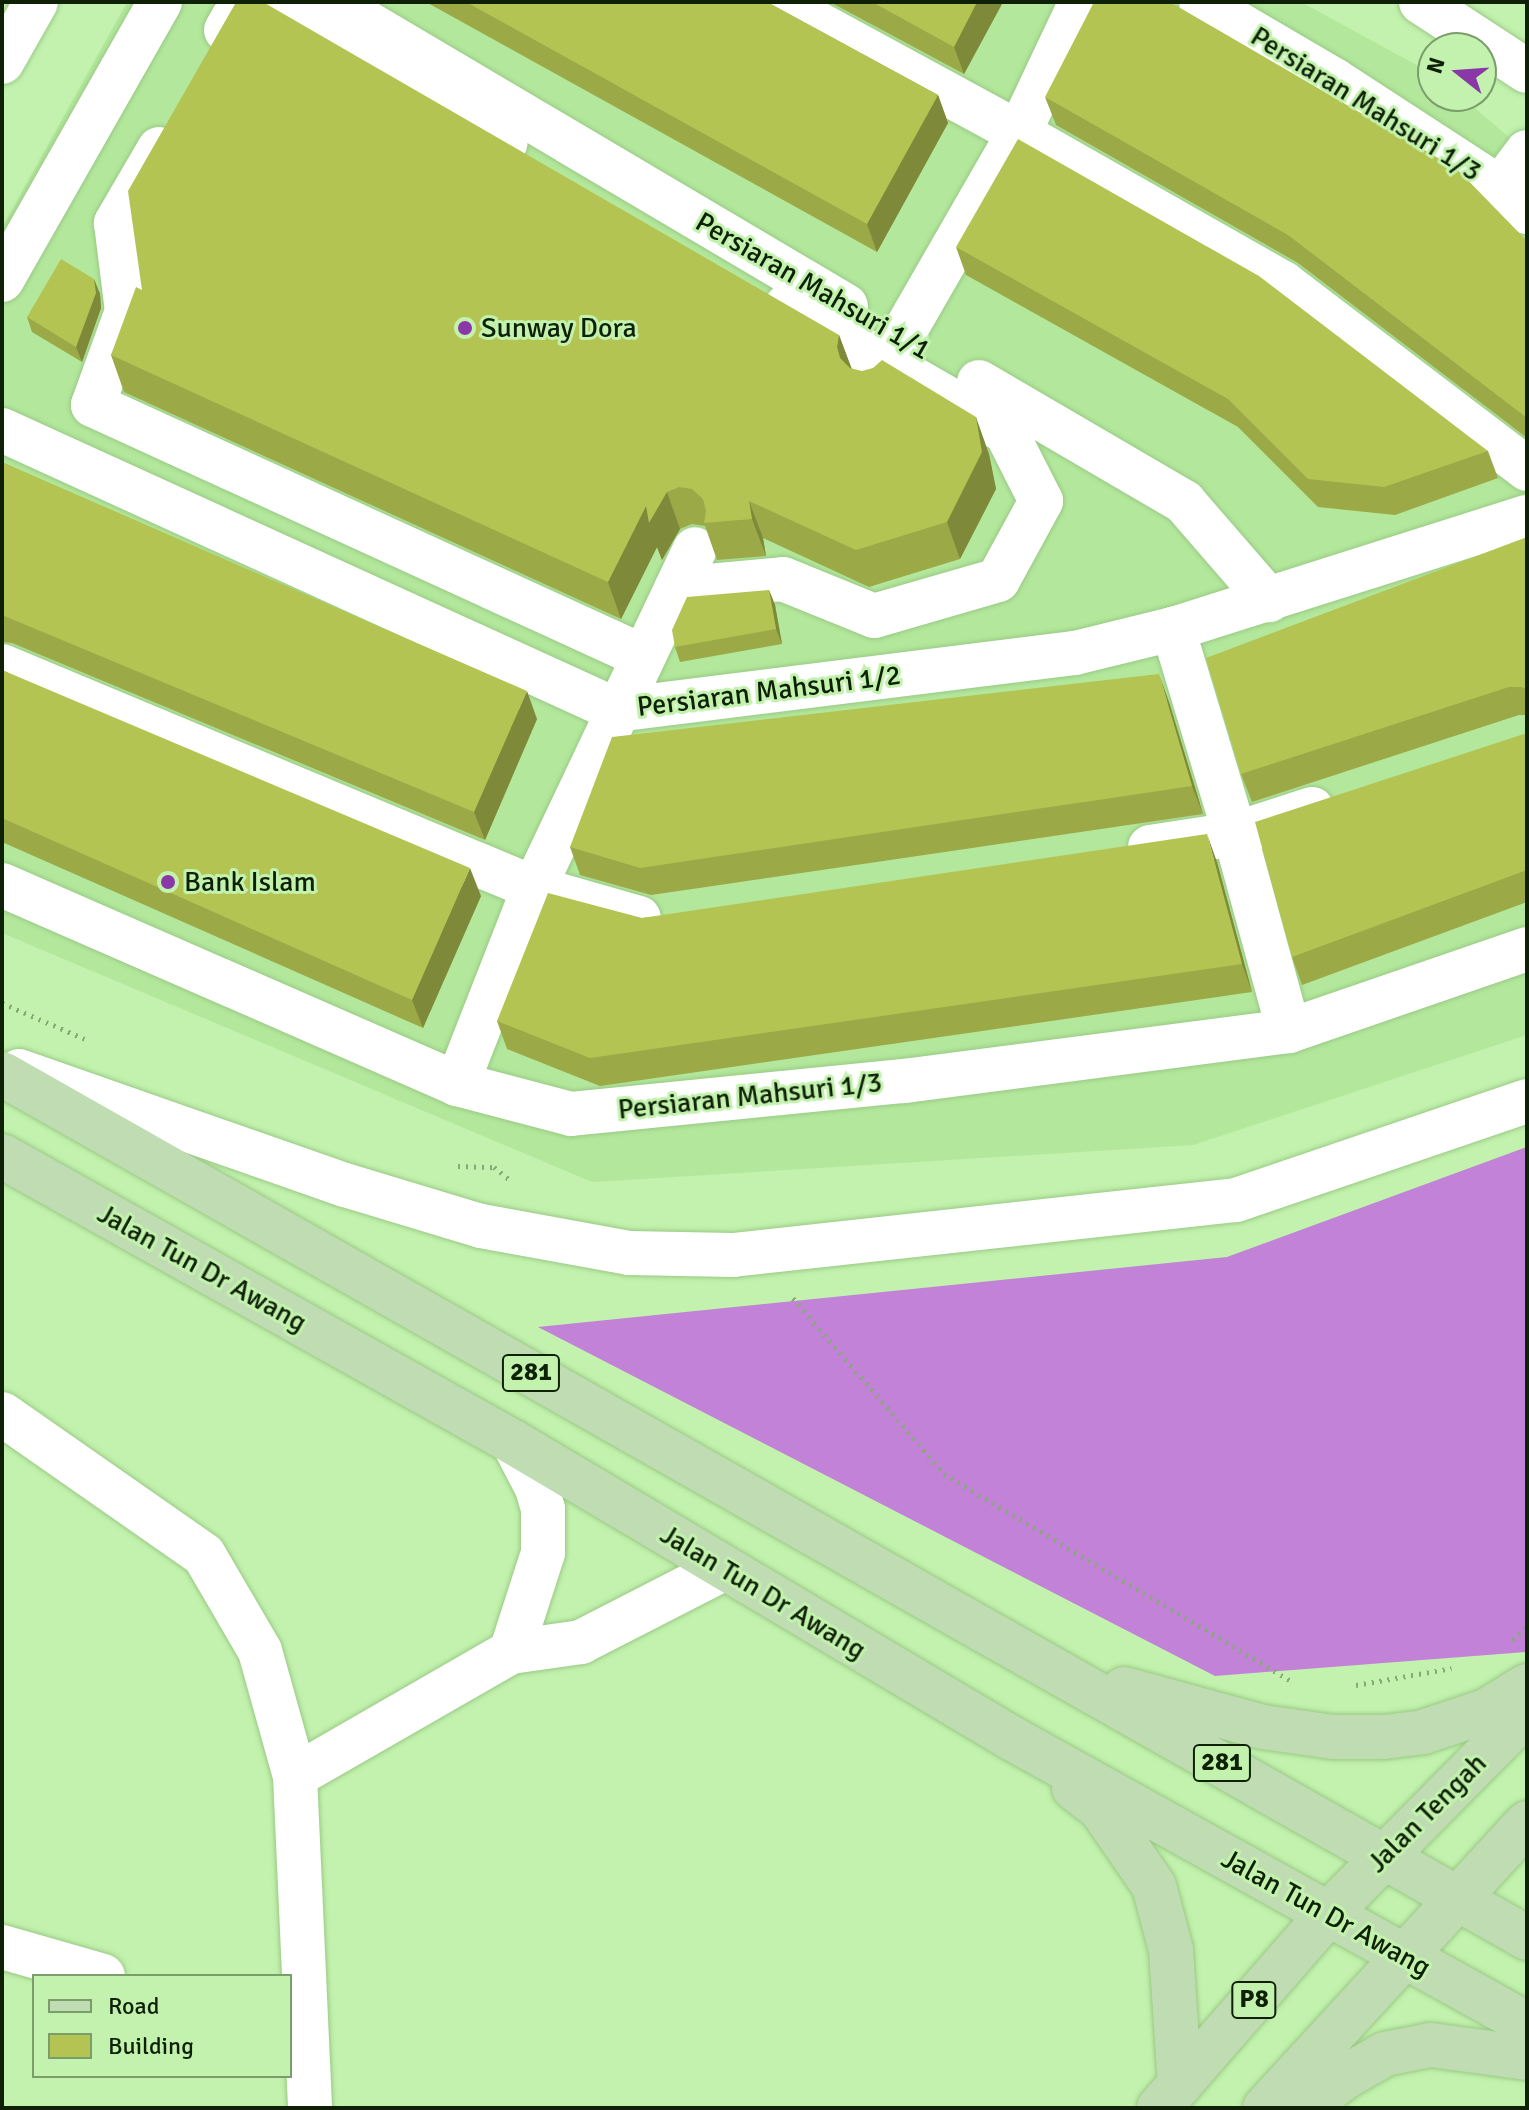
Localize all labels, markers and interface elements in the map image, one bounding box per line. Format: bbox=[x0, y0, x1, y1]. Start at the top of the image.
street label: Persiaran Mahsuri 1/3 bbox=[1245, 19, 1487, 189]
north arrow bbox=[1417, 32, 1497, 112]
text: N bbox=[1420, 54, 1451, 77]
street label: Persiaran Mahsuri 1/1 bbox=[690, 205, 936, 367]
place label: Sunway Dora bbox=[481, 311, 637, 345]
marker: Sunway Dora bbox=[456, 319, 474, 337]
street label: Persiaran Mahsuri 1/2 bbox=[635, 658, 903, 724]
place label: Bank Islam bbox=[184, 865, 316, 899]
marker: Bank Islam bbox=[159, 873, 177, 891]
street label: Persiaran Mahsuri 1/3 bbox=[616, 1065, 884, 1127]
street label: Jalan Tun Dr Awang bbox=[92, 1197, 312, 1339]
road number: 281 bbox=[501, 1351, 561, 1395]
street label: Jalan Tun Dr Awang bbox=[654, 1517, 872, 1667]
road number: 281 bbox=[1192, 1741, 1252, 1785]
street label: Jalan Tengah bbox=[1360, 1746, 1494, 1880]
street label: Jalan Tun Dr Awang bbox=[1216, 1842, 1436, 1984]
legend bbox=[32, 1974, 292, 2078]
road number: P8 bbox=[1230, 1978, 1278, 2022]
text: Road bbox=[108, 1991, 159, 2021]
text: Building bbox=[108, 2031, 194, 2061]

